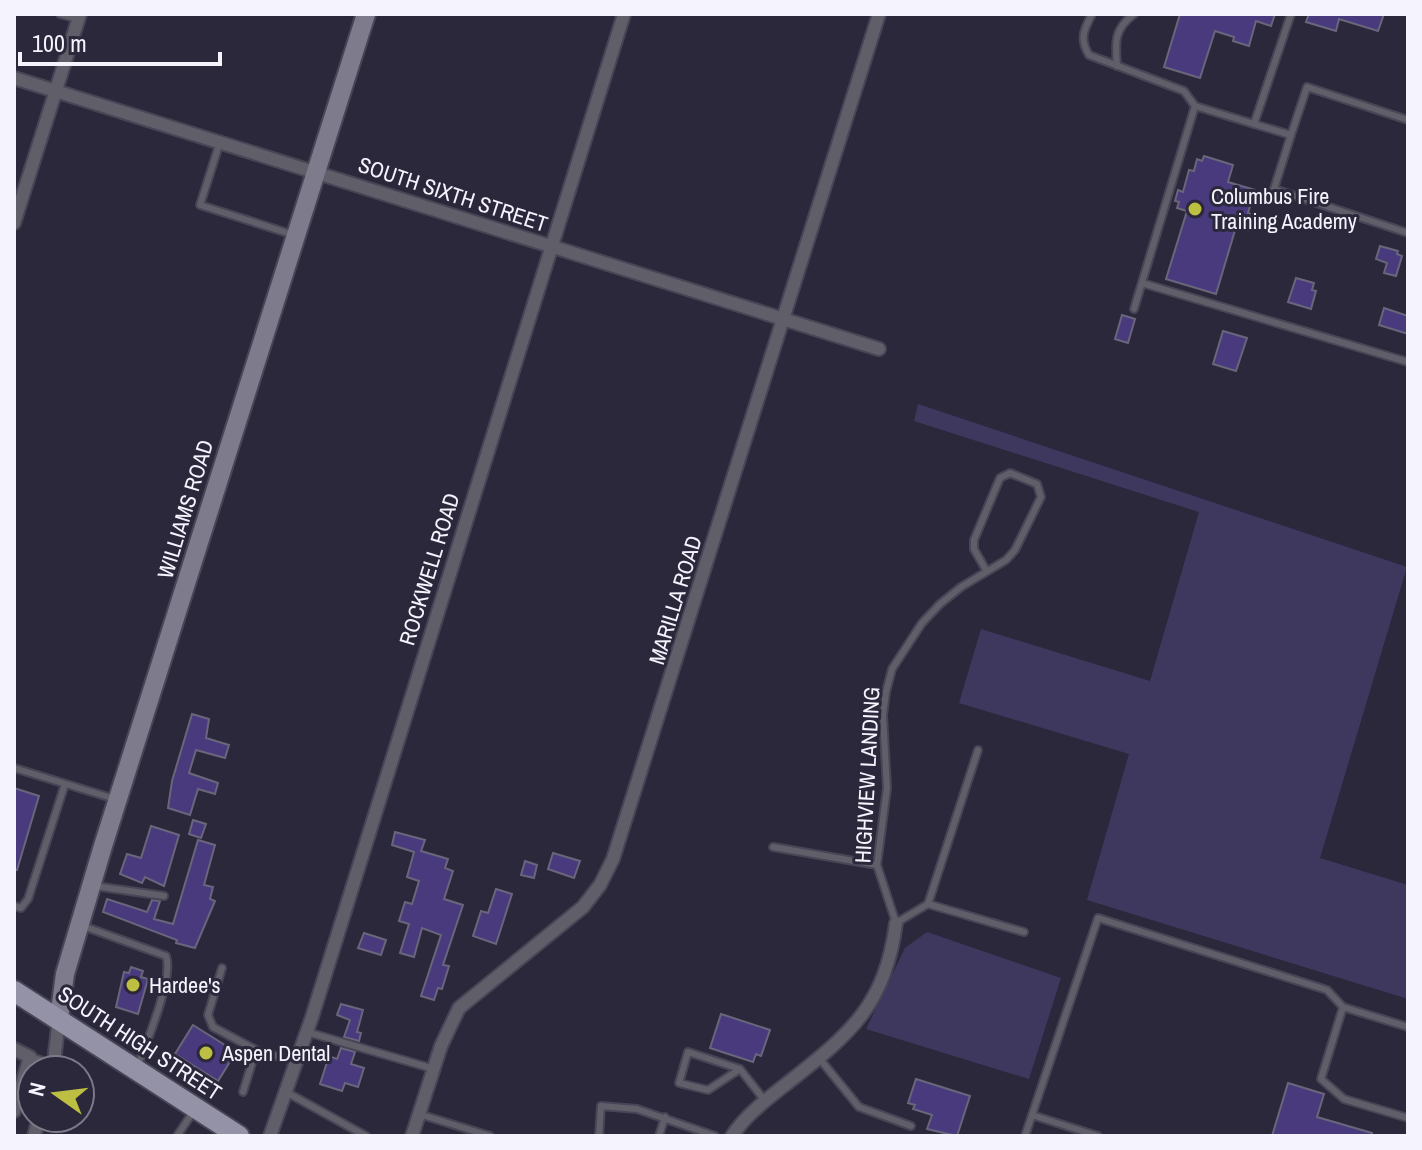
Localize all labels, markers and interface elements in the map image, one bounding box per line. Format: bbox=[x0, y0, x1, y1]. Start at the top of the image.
scale bar bbox=[20, 16, 220, 66]
text: 100 m bbox=[32, 27, 87, 59]
street label: SOUTH SIXTH STREET bbox=[354, 149, 552, 239]
place label: Columbus Fire Training Academy bbox=[1211, 181, 1357, 236]
marker: Columbus Fire Training Academy bbox=[1186, 200, 1204, 218]
street label: WILLIAMS ROAD bbox=[150, 436, 220, 582]
street label: ROCKWELL ROAD bbox=[392, 489, 466, 649]
street label: MARILLA ROAD bbox=[641, 532, 709, 668]
street label: HIGHVIEW LANDING bbox=[847, 686, 887, 864]
place label: Hardee's bbox=[149, 970, 221, 1000]
marker: Hardee's bbox=[124, 976, 142, 994]
street label: SOUTH HIGH STREET bbox=[52, 979, 228, 1107]
place label: Aspen Dental bbox=[221, 1038, 330, 1068]
marker: Aspen Dental bbox=[197, 1044, 215, 1062]
north arrow bbox=[16, 1054, 96, 1134]
text: N bbox=[20, 1079, 53, 1099]

